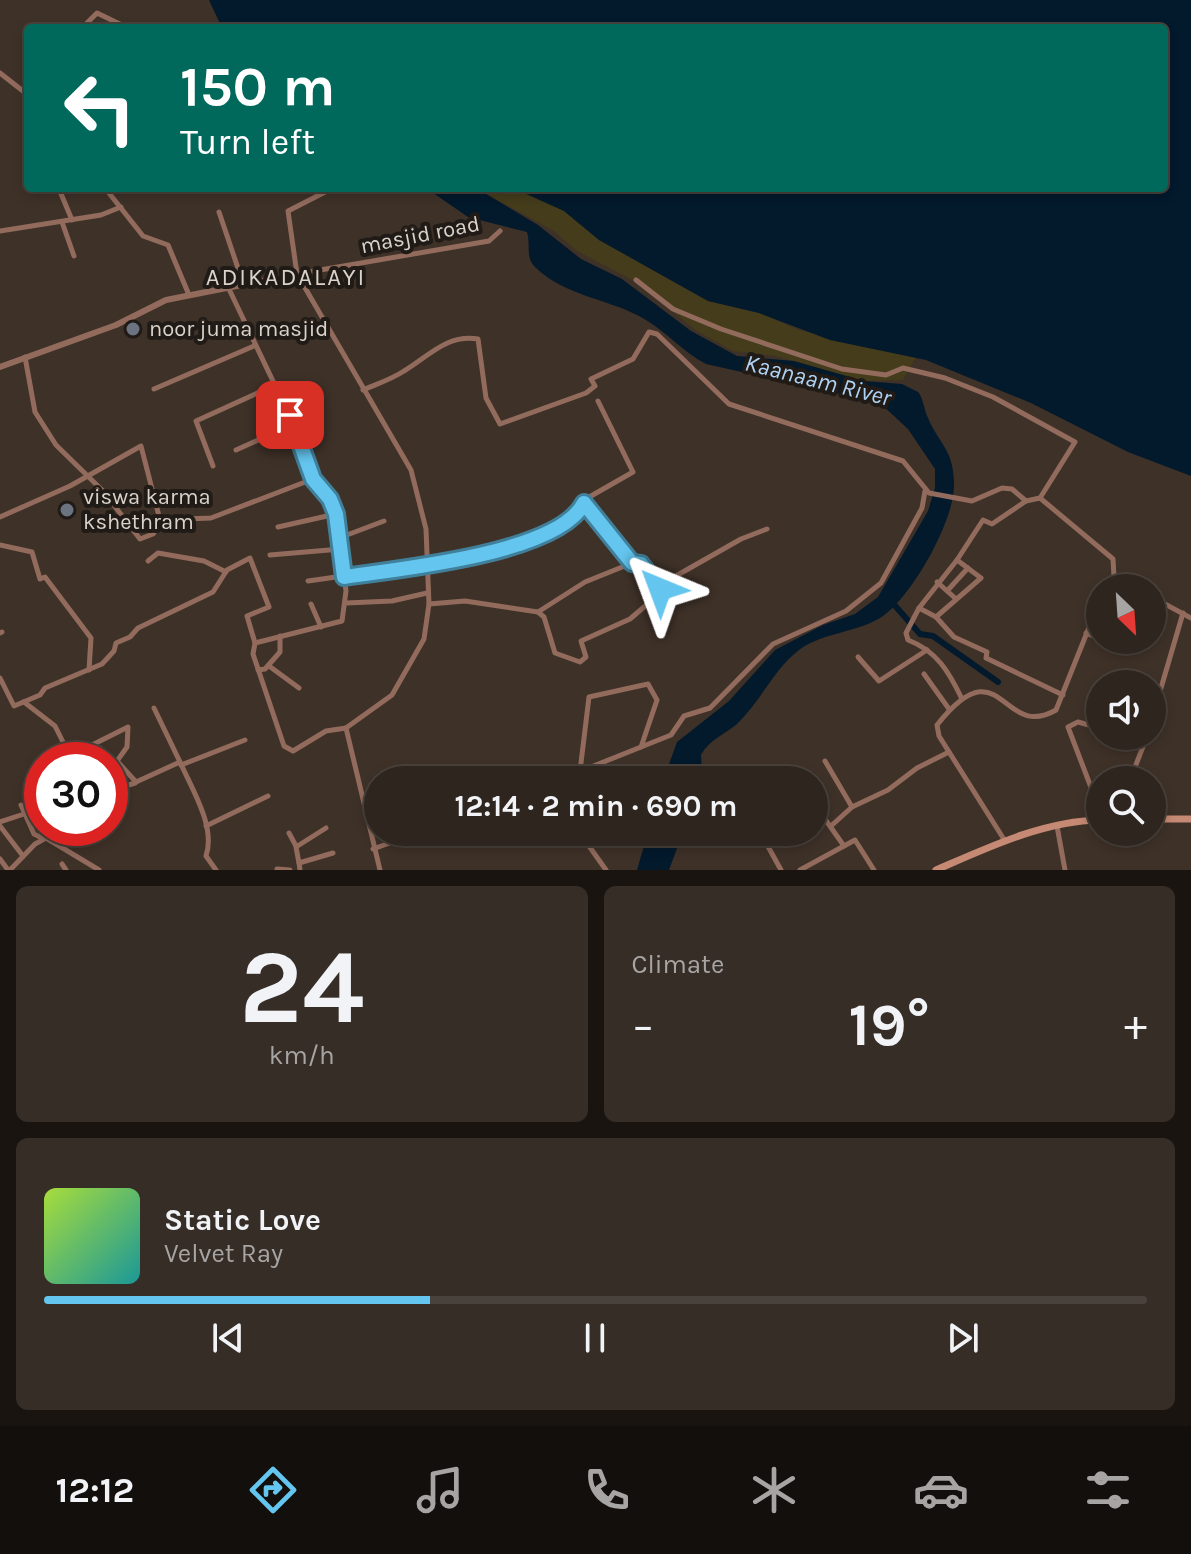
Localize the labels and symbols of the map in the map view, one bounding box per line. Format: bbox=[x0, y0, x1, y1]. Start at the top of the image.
street label: masjid road bbox=[358, 211, 482, 259]
district label: ADIKADALAYI bbox=[206, 263, 366, 291]
place label: noor juma masjid bbox=[149, 316, 328, 342]
marker: noor juma masjid bbox=[124, 320, 142, 338]
water label: Kaanaam River bbox=[742, 348, 895, 412]
pin bbox=[256, 381, 324, 449]
place label: viswa karma kshethram bbox=[83, 484, 211, 535]
marker: viswa karma kshethram bbox=[58, 501, 76, 519]
position arrow bbox=[618, 547, 702, 631]
north arrow bbox=[1086, 574, 1166, 654]
speed limit sign: 30 bbox=[24, 742, 128, 846]

